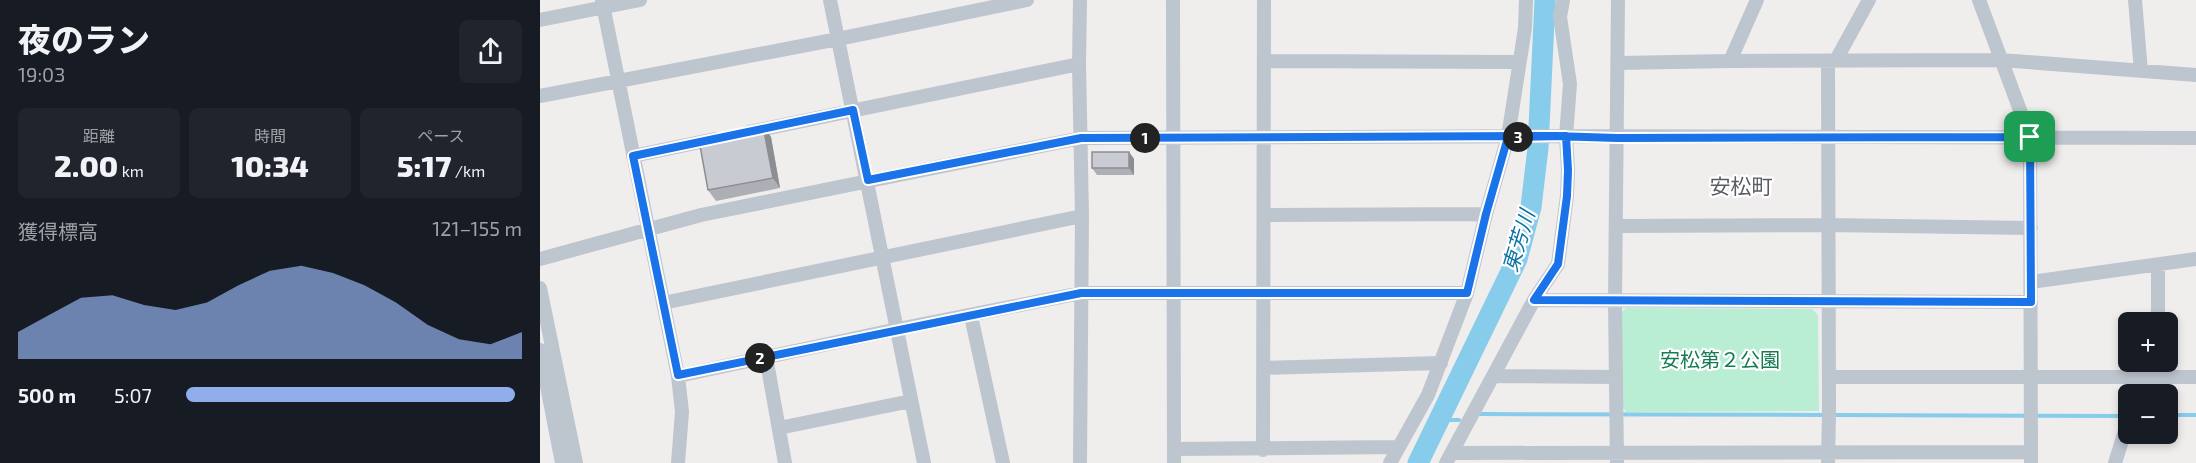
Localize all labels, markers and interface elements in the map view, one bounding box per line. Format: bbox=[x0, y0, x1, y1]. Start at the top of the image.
text: 夜のラン bbox=[18, 19, 150, 59]
button: share bbox=[459, 20, 522, 83]
text: 19:03 bbox=[18, 62, 65, 86]
pin bbox=[2004, 111, 2055, 162]
icon: arrive bbox=[2013, 120, 2046, 153]
pin: 3 bbox=[1503, 122, 1533, 152]
pin: 1 bbox=[1130, 123, 1160, 153]
text: 距離 bbox=[83, 126, 115, 145]
text: 時間 bbox=[254, 126, 286, 145]
text: ペース bbox=[417, 126, 465, 145]
text: 3 bbox=[1513, 127, 1523, 146]
text: 1 bbox=[1142, 128, 1148, 147]
text: 2.00 bbox=[54, 147, 118, 183]
text: 10:34 bbox=[231, 147, 309, 183]
text: 5:17 bbox=[397, 147, 451, 183]
text: km bbox=[118, 161, 144, 180]
text: /km bbox=[451, 161, 485, 180]
district label: 安松町 bbox=[1710, 173, 1773, 198]
water label: 東芳川 bbox=[1496, 205, 1539, 274]
text: 121–155 m bbox=[432, 216, 522, 240]
text: 獲得標高 bbox=[18, 219, 98, 243]
map controls bbox=[2118, 312, 2178, 444]
button: + bbox=[2118, 312, 2178, 372]
pin: 2 bbox=[745, 343, 775, 373]
park label: 安松第２公園 bbox=[1660, 347, 1780, 371]
text: 2 bbox=[755, 348, 765, 367]
text: 500 m bbox=[18, 383, 76, 407]
text: 5:07 bbox=[114, 383, 152, 407]
button: − bbox=[2118, 384, 2178, 444]

